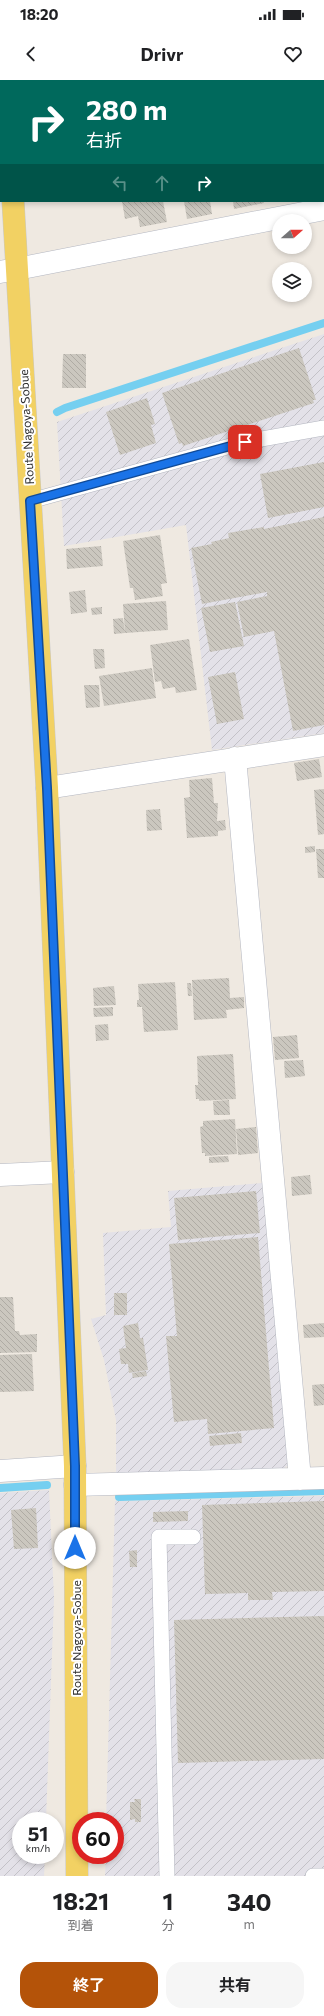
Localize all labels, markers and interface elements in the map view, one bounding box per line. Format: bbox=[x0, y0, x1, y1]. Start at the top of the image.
text: 18:20 bbox=[20, 5, 58, 23]
icon: back bbox=[20, 43, 42, 65]
text: Drivr bbox=[141, 43, 183, 65]
icon: heart bbox=[282, 43, 304, 65]
text: 280 m bbox=[86, 92, 167, 126]
icon: right bbox=[20, 96, 72, 148]
text: 右折 bbox=[86, 129, 122, 151]
icon: left bbox=[109, 172, 131, 194]
icon: ahead bbox=[151, 172, 173, 194]
icon: right bbox=[193, 172, 215, 194]
north arrow bbox=[272, 214, 312, 254]
map controls bbox=[272, 214, 312, 302]
button: layers bbox=[272, 262, 312, 302]
street label: Route Nagoya-Sobue bbox=[16, 369, 36, 485]
pin bbox=[228, 425, 262, 459]
icon: arrive bbox=[234, 431, 256, 453]
position arrow bbox=[54, 1527, 96, 1569]
street label: Route Nagoya-Sobue bbox=[69, 1580, 83, 1696]
speed limit sign: 60 bbox=[72, 1812, 124, 1864]
text: 51 bbox=[28, 1821, 48, 1845]
text: km/h bbox=[26, 1842, 50, 1854]
text: 18:21 bbox=[52, 1886, 109, 1915]
text: 1 bbox=[163, 1886, 173, 1915]
text: 340 bbox=[227, 1887, 272, 1916]
text: m bbox=[244, 1916, 255, 1932]
text: 到着 bbox=[68, 1917, 94, 1933]
text: 分 bbox=[161, 1917, 174, 1933]
button: 終了 bbox=[20, 1962, 158, 2008]
button: 共有 bbox=[166, 1962, 304, 2008]

